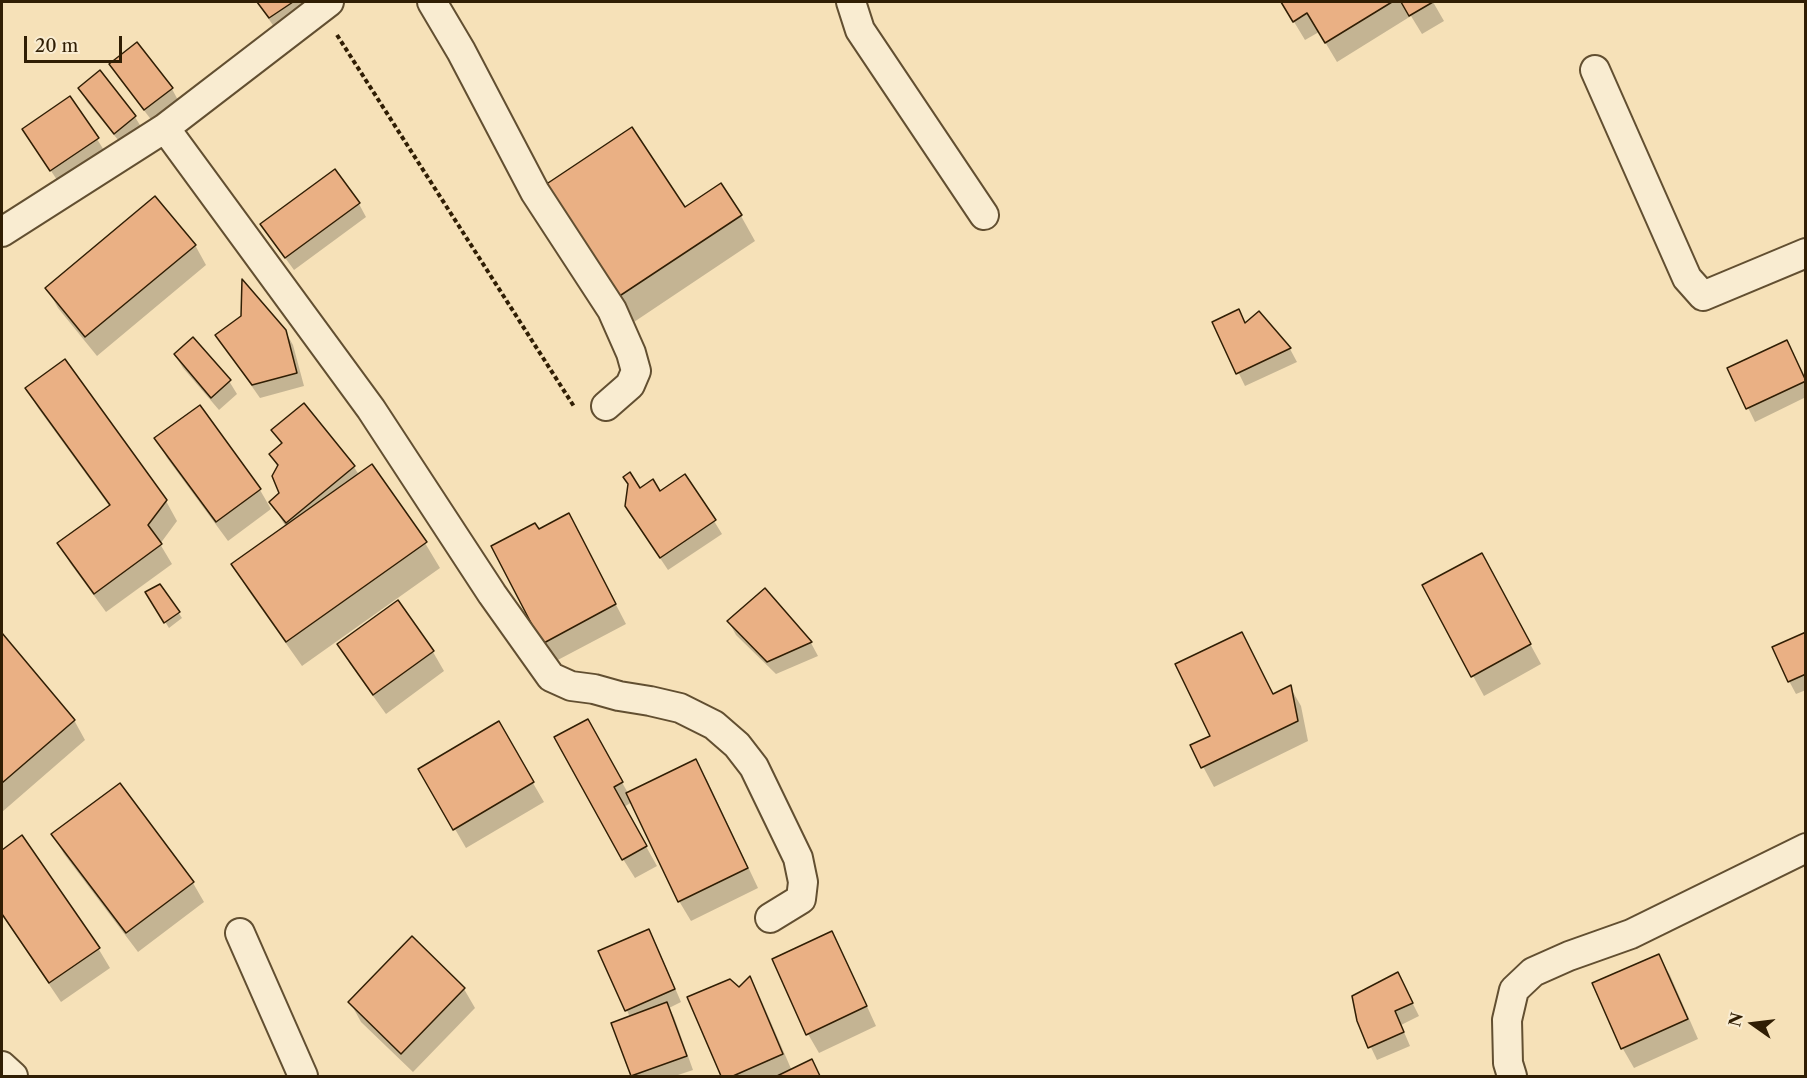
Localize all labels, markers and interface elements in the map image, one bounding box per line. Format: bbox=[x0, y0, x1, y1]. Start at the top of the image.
scale bar bbox=[27, 24, 124, 62]
text: 20 m bbox=[35, 35, 78, 57]
north arrow bbox=[1723, 994, 1783, 1054]
text: N bbox=[1724, 1010, 1747, 1029]

